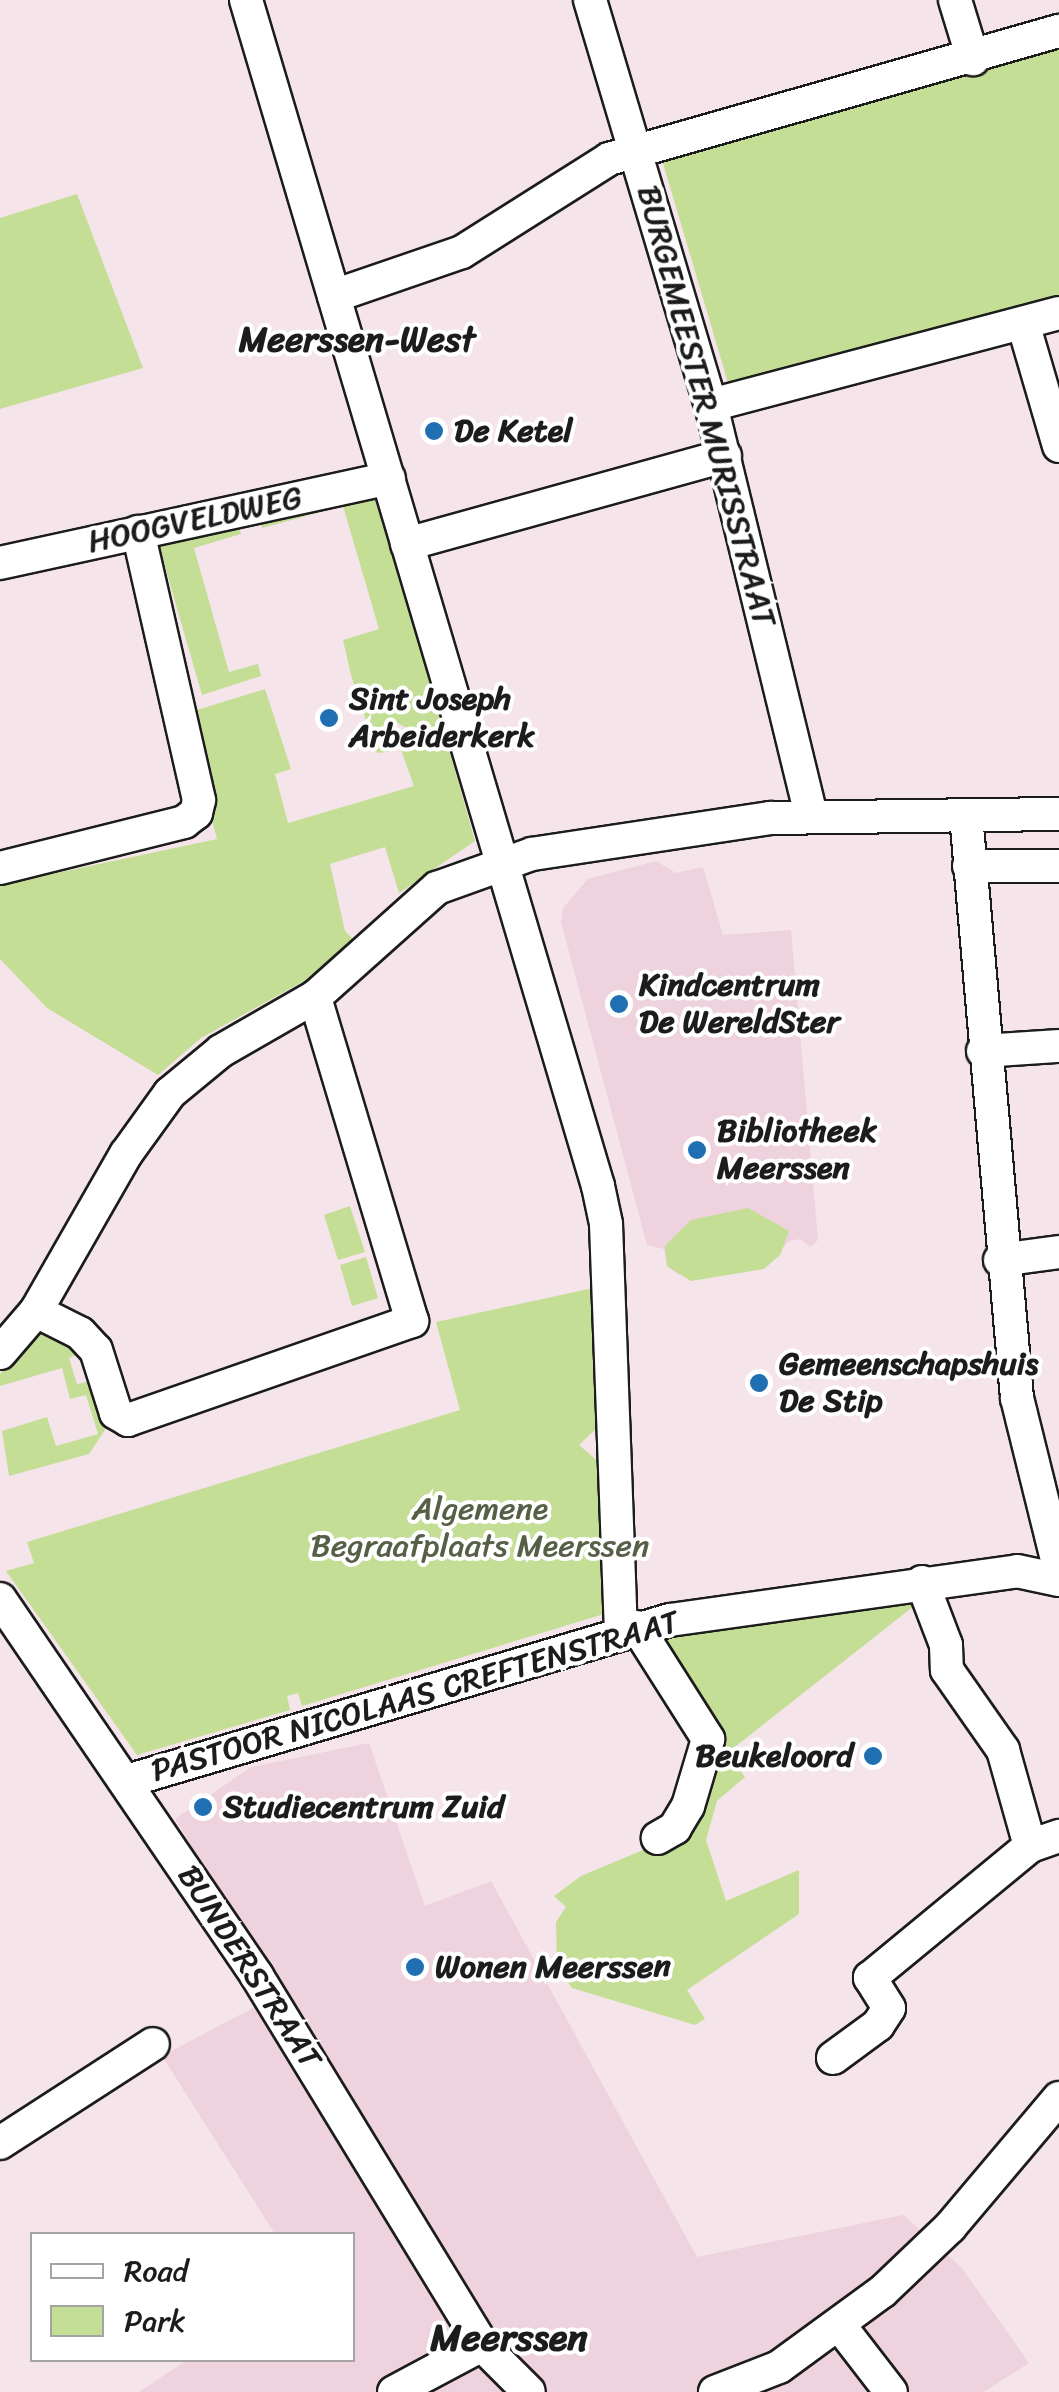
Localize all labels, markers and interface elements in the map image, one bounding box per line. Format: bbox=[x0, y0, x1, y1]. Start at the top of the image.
street label: BURGEMEESTER MURISSTRAAT bbox=[629, 183, 783, 629]
district label: Meerssen-West bbox=[239, 318, 475, 360]
place label: De Ketel bbox=[454, 412, 573, 450]
marker: De Ketel bbox=[423, 420, 445, 442]
street label: HOOGVELDWEG bbox=[84, 479, 306, 561]
place label: Sint Joseph Arbeiderkerk bbox=[349, 681, 534, 756]
marker: Sint Joseph Arbeiderkerk bbox=[318, 707, 340, 729]
place label: Kindcentrum De WereldSter bbox=[639, 967, 842, 1042]
marker: Kindcentrum De WereldSter bbox=[608, 993, 630, 1015]
place label: Bibliotheek Meerssen bbox=[717, 1113, 877, 1188]
marker: Bibliotheek Meerssen bbox=[686, 1139, 708, 1161]
place label: Gemeenschapshuis De Stip bbox=[779, 1346, 1038, 1421]
marker: Gemeenschapshuis De Stip bbox=[748, 1372, 770, 1394]
park label: Algemene Begraafplaats Meerssen bbox=[311, 1491, 649, 1566]
street label: PASTOOR NICOLAAS CREFTENSTRAAT bbox=[146, 1603, 684, 1791]
place label: Beukeloord bbox=[695, 1737, 853, 1775]
marker: Beukeloord bbox=[862, 1745, 884, 1767]
place label: Studiecentrum Zuid bbox=[223, 1788, 502, 1826]
marker: Studiecentrum Zuid bbox=[192, 1796, 214, 1818]
street label: BUNDERSTRAAT bbox=[169, 1858, 329, 2076]
place label: Wonen Meerssen bbox=[435, 1948, 668, 1986]
marker: Wonen Meerssen bbox=[404, 1956, 426, 1978]
legend bbox=[30, 2232, 355, 2362]
text: Road bbox=[124, 2244, 188, 2298]
text: Park bbox=[124, 2294, 186, 2348]
district label: Meerssen bbox=[430, 2315, 588, 2361]

